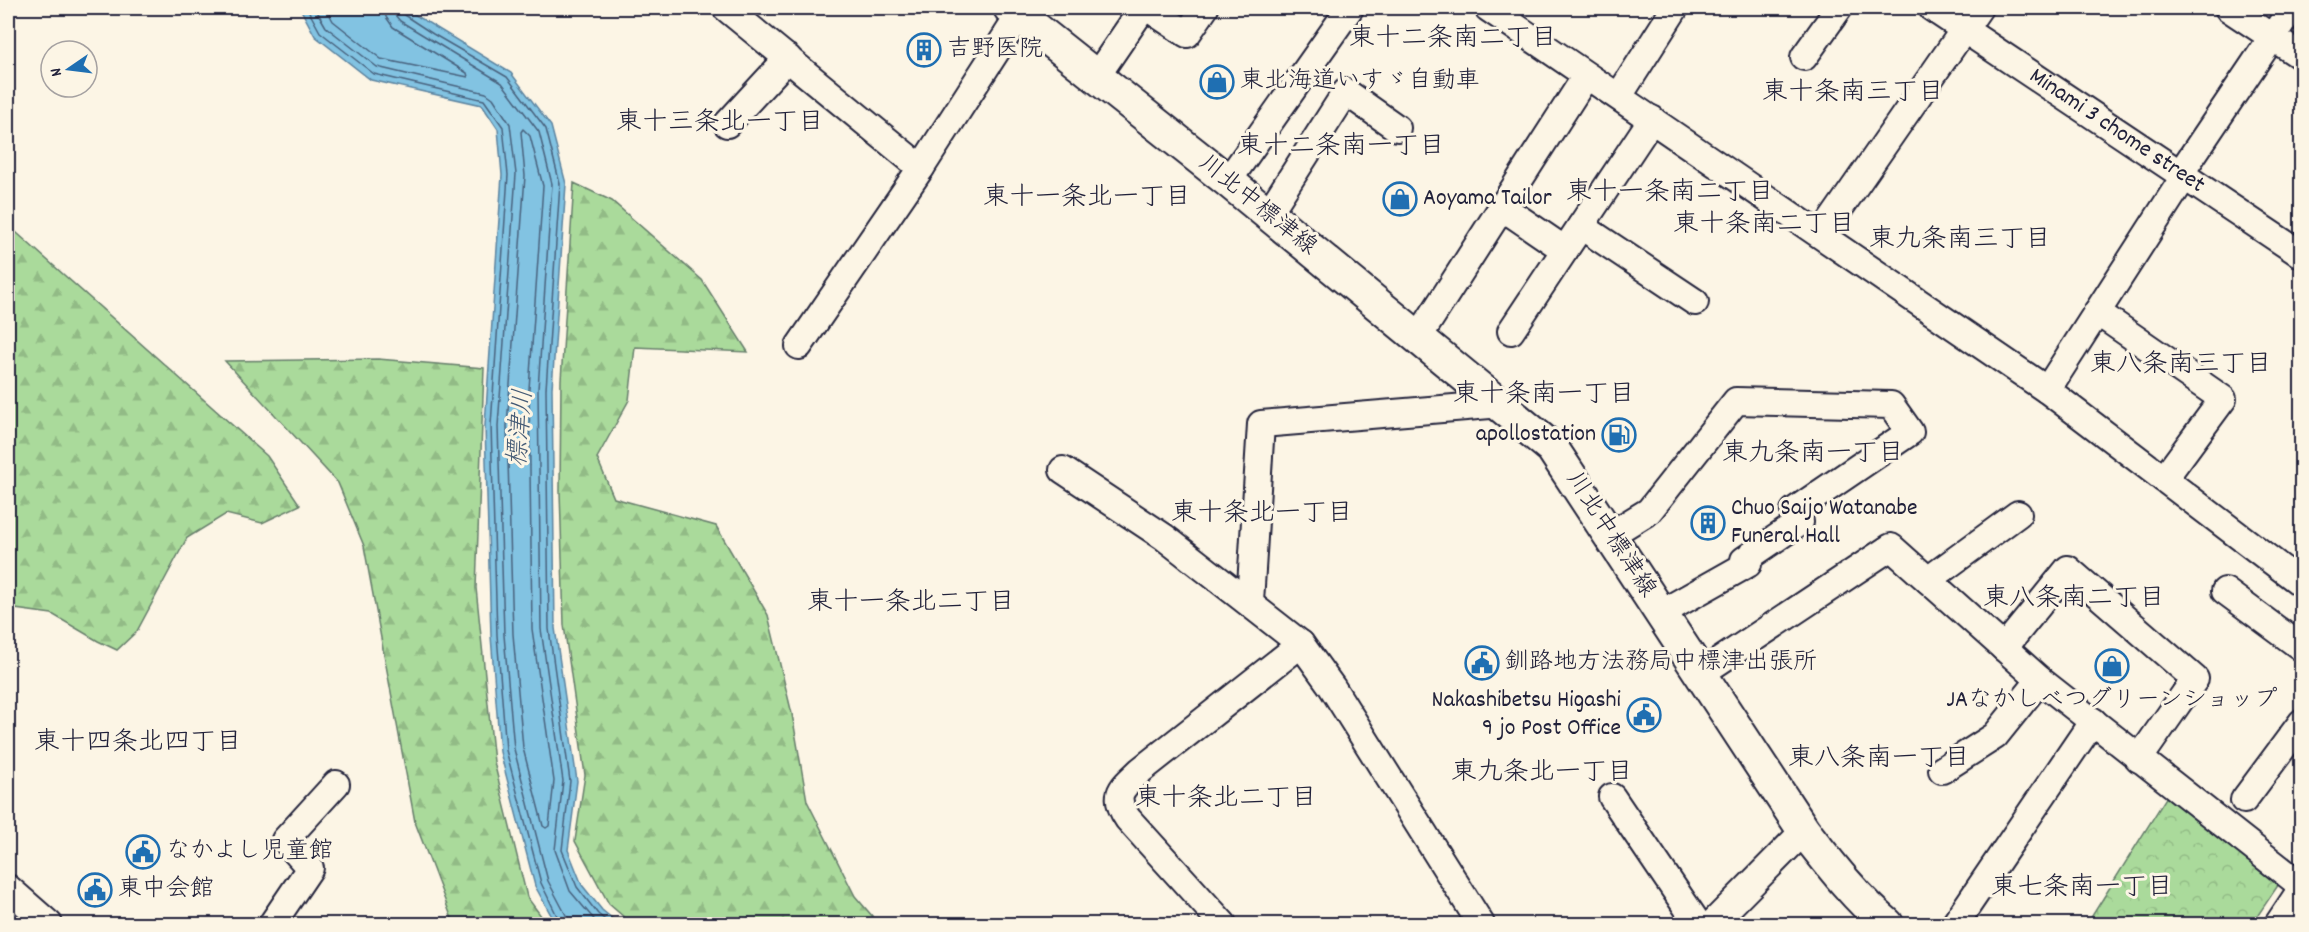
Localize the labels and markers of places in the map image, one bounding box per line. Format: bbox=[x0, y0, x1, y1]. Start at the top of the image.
building icon: 吉野医院 bbox=[906, 32, 942, 68]
place label: 吉野医院 bbox=[947, 33, 1043, 67]
shop icon: 東北海道いすゞ自動車 bbox=[1199, 64, 1235, 100]
place label: 東北海道いすゞ自動車 bbox=[1240, 65, 1480, 99]
shop icon: Aoyama Tailor bbox=[1382, 181, 1418, 217]
place label: Aoyama Tailor bbox=[1423, 182, 1552, 216]
fuel station icon: apollostation bbox=[1601, 417, 1637, 453]
place label: apollostation bbox=[1476, 418, 1596, 452]
place label: Chuo Saijo Watanabe Funeral Hall bbox=[1731, 492, 1918, 554]
building icon: Chuo Saijo Watanabe Funeral Hall bbox=[1690, 505, 1726, 541]
public building icon: 釧路地方法務局中標津出張所 bbox=[1464, 645, 1500, 681]
place label: 釧路地方法務局中標津出張所 bbox=[1505, 646, 1817, 680]
shop icon: JAなかしべつグリーンショップ bbox=[2094, 648, 2130, 684]
place label: Nakashibetsu Higashi 9 jo Post Office bbox=[1432, 684, 1621, 746]
place label: JAなかしべつグリーンショップ bbox=[1946, 684, 2278, 718]
public building icon: Nakashibetsu Higashi 9 jo Post Office bbox=[1626, 697, 1662, 733]
public building icon: なかよし児童館 bbox=[125, 834, 161, 870]
place label: なかよし児童館 bbox=[166, 835, 333, 869]
public building icon: 東中会館 bbox=[77, 872, 113, 908]
place label: 東中会館 bbox=[118, 873, 214, 907]

